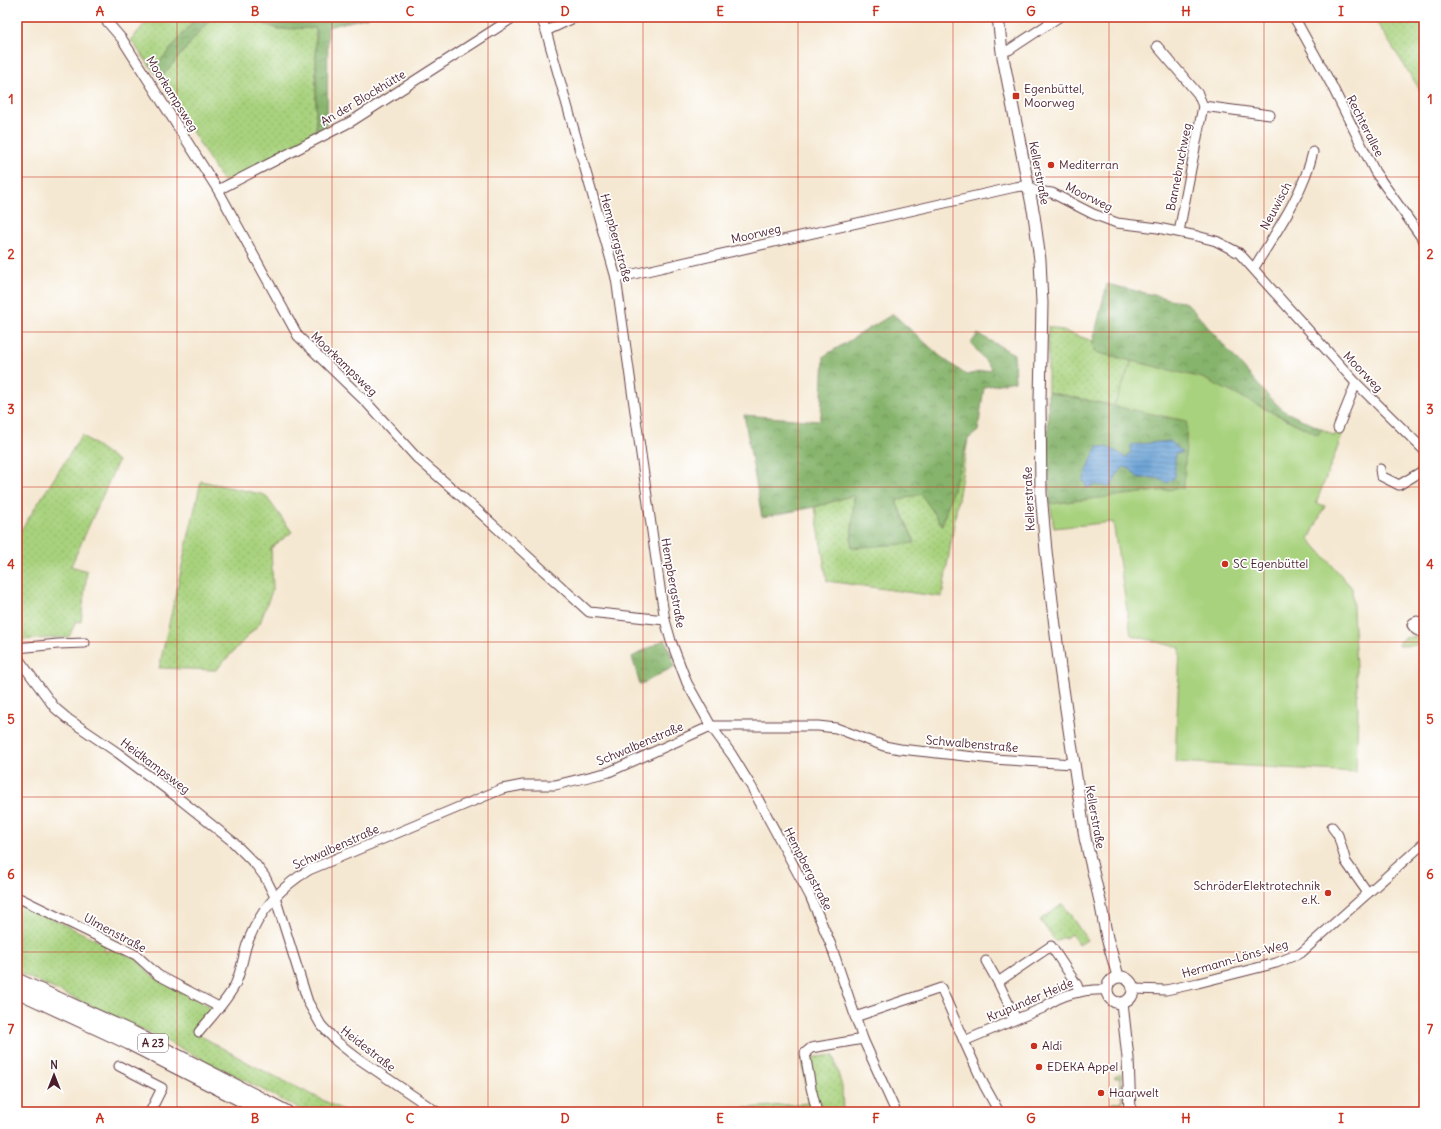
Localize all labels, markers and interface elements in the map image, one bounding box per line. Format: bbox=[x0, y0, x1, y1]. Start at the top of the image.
text: A bbox=[96, 3, 105, 20]
text: B bbox=[251, 3, 260, 20]
text: C bbox=[406, 3, 415, 20]
text: D bbox=[560, 3, 570, 20]
text: E bbox=[716, 3, 724, 20]
text: F bbox=[872, 3, 880, 20]
text: G bbox=[1026, 3, 1036, 20]
text: H bbox=[1181, 3, 1191, 20]
text: I bbox=[1338, 3, 1344, 20]
street label: Moorkampsweg bbox=[143, 53, 202, 134]
street label: An der Blockhütte bbox=[318, 66, 408, 129]
place label: Egenbüttel, Moorweg bbox=[1024, 81, 1084, 110]
text: 1 bbox=[8, 91, 14, 108]
marker: Egenbüttel, Moorweg bbox=[1011, 91, 1021, 101]
text: 1 bbox=[1427, 91, 1433, 108]
street label: Rechterallee bbox=[1344, 92, 1387, 159]
street label: Bannebruchweg bbox=[1163, 122, 1194, 212]
street label: Kellerstraße bbox=[1026, 140, 1053, 206]
place label: Mediterran bbox=[1059, 157, 1119, 172]
marker: Mediterran bbox=[1046, 160, 1056, 170]
street label: Moorweg bbox=[1063, 179, 1115, 214]
street label: Neuwisch bbox=[1257, 179, 1294, 232]
street label: Hempbergstraße bbox=[597, 192, 636, 284]
street label: Moorweg bbox=[730, 221, 782, 247]
text: 2 bbox=[7, 246, 15, 263]
text: 2 bbox=[1426, 246, 1434, 263]
street label: Moorkampsweg bbox=[308, 328, 381, 399]
street label: Moorweg bbox=[1340, 348, 1386, 395]
text: 3 bbox=[7, 401, 15, 418]
text: 3 bbox=[1426, 401, 1434, 418]
street label: Kellerstraße bbox=[1019, 466, 1038, 532]
street label: Hempbergstraße bbox=[658, 537, 689, 629]
text: 4 bbox=[7, 556, 15, 573]
place label: SC Egenbüttel bbox=[1233, 556, 1308, 571]
text: 4 bbox=[1426, 556, 1434, 573]
marker: SC Egenbüttel bbox=[1220, 559, 1230, 569]
text: 5 bbox=[7, 711, 15, 728]
text: 5 bbox=[1426, 711, 1434, 728]
street label: Schwalbenstraße bbox=[594, 719, 685, 769]
street label: Schwalbenstraße bbox=[925, 732, 1019, 755]
street label: Heidkampsweg bbox=[118, 735, 193, 797]
street label: Kellerstraße bbox=[1083, 784, 1108, 850]
street label: Schwalbenstraße bbox=[290, 821, 381, 872]
street label: Hempbergstraße bbox=[781, 825, 836, 913]
text: 6 bbox=[7, 866, 15, 883]
text: 6 bbox=[1426, 866, 1434, 883]
place label: SchröderElektrotechnik e.K. bbox=[1193, 878, 1320, 907]
marker: SchröderElektrotechnik e.K. bbox=[1323, 888, 1333, 898]
street label: Ulmenstraße bbox=[81, 910, 149, 955]
street label: Hermann-Löns-Weg bbox=[1180, 936, 1290, 981]
street label: Krupunder Heide bbox=[984, 975, 1075, 1025]
text: 7 bbox=[8, 1021, 15, 1038]
text: 7 bbox=[1427, 1021, 1434, 1038]
street label: Heidestraße bbox=[338, 1023, 399, 1075]
road number: A 23 bbox=[138, 1034, 168, 1052]
place label: Aldi bbox=[1042, 1038, 1062, 1053]
marker: Aldi bbox=[1029, 1041, 1039, 1051]
north arrow bbox=[34, 1055, 74, 1095]
text: N bbox=[50, 1058, 58, 1072]
place label: EDEKA Appel bbox=[1047, 1059, 1118, 1074]
marker: EDEKA Appel bbox=[1034, 1062, 1044, 1072]
place label: Haarwelt bbox=[1109, 1085, 1159, 1100]
marker: Haarwelt bbox=[1096, 1088, 1106, 1098]
text: A bbox=[96, 1110, 105, 1127]
text: B bbox=[251, 1110, 260, 1127]
text: C bbox=[406, 1110, 415, 1127]
text: D bbox=[560, 1110, 570, 1127]
text: E bbox=[716, 1110, 724, 1127]
text: F bbox=[872, 1110, 880, 1127]
text: G bbox=[1026, 1110, 1036, 1127]
text: H bbox=[1181, 1110, 1191, 1127]
text: I bbox=[1338, 1110, 1344, 1127]

